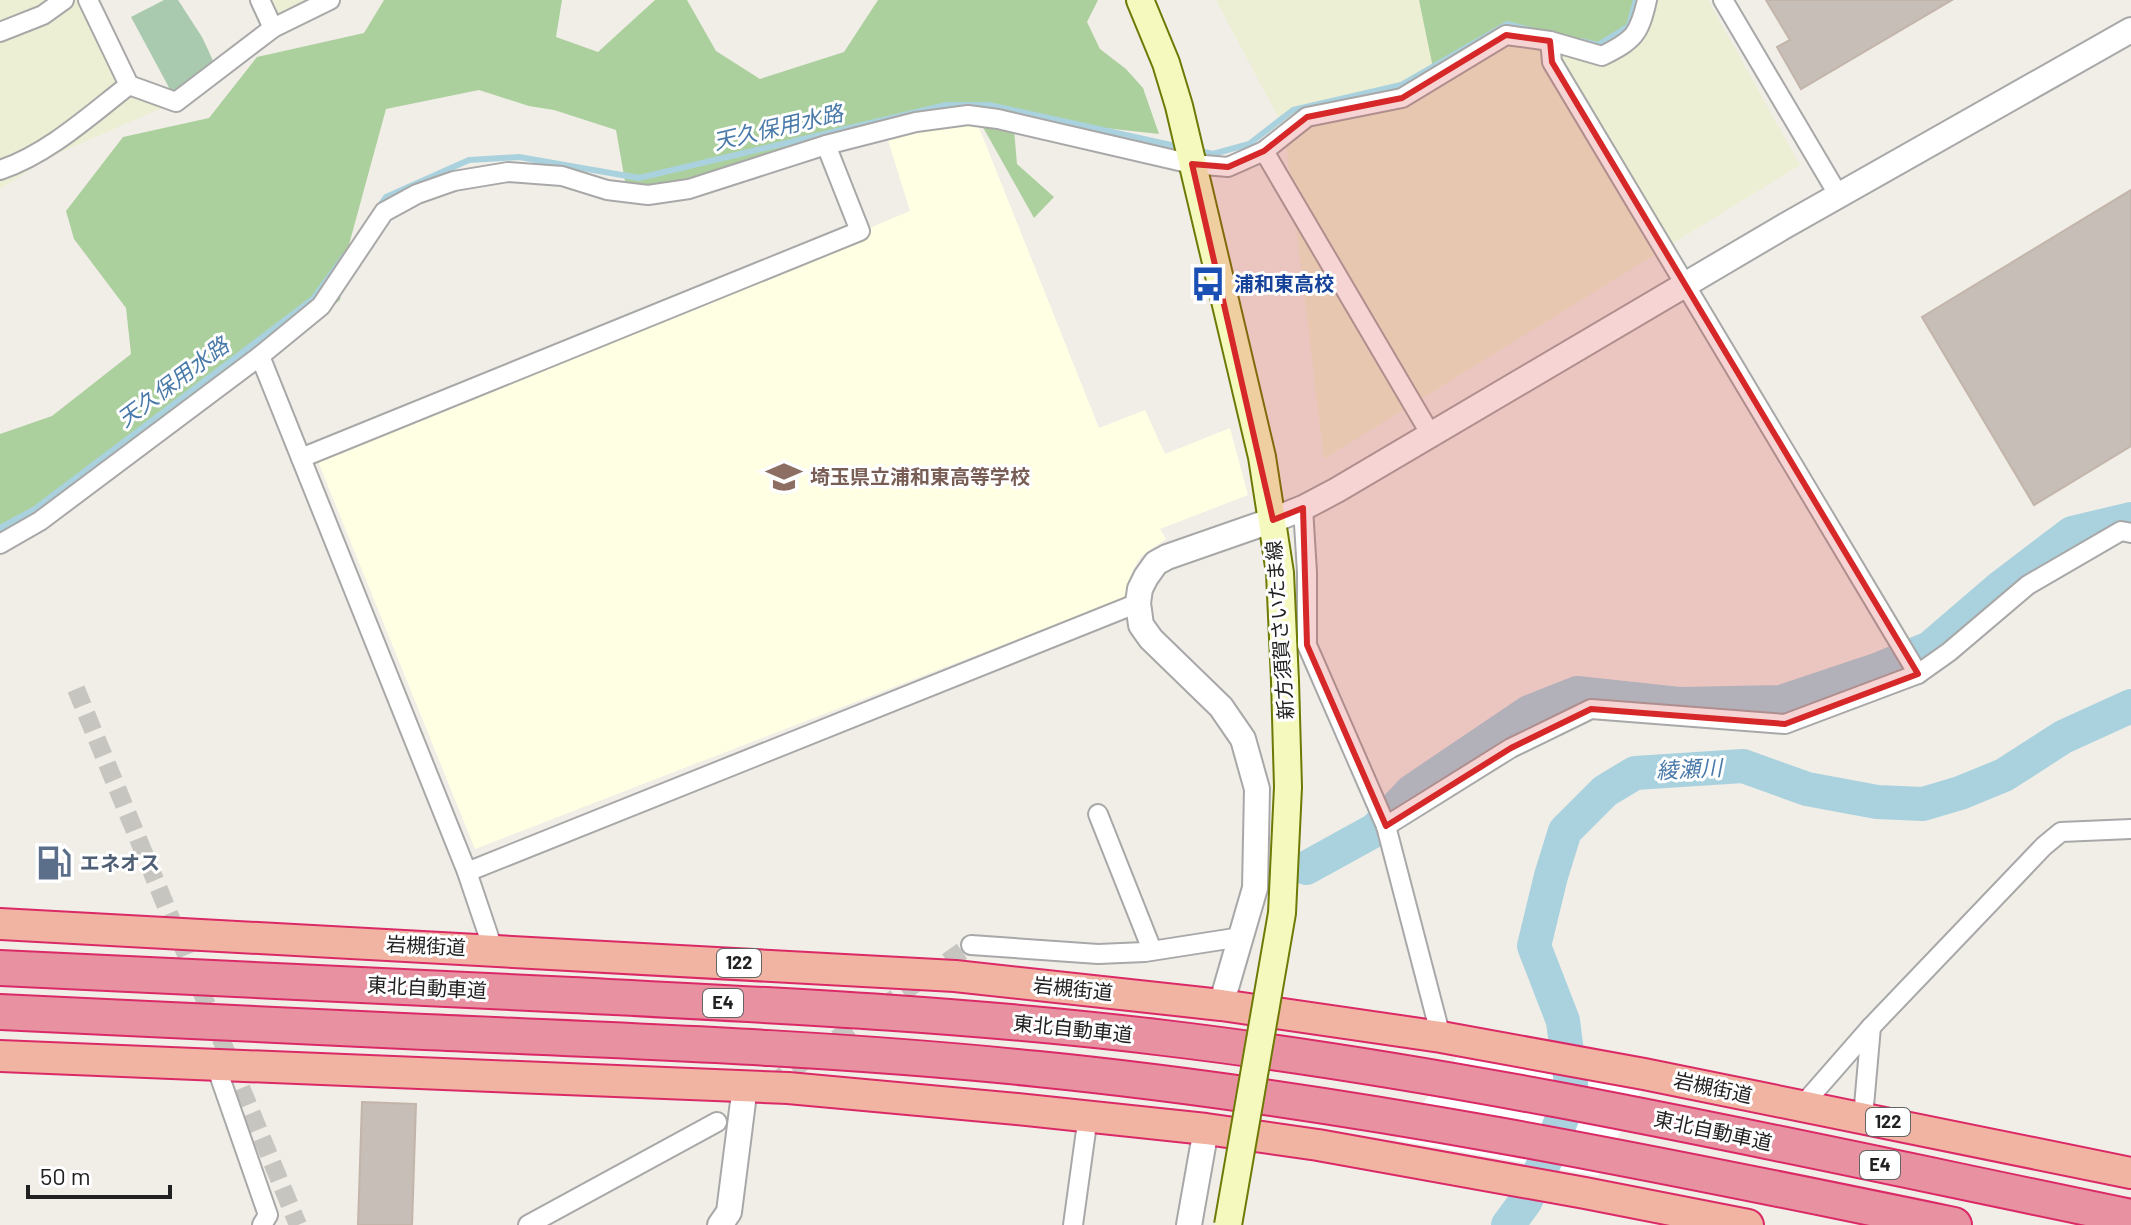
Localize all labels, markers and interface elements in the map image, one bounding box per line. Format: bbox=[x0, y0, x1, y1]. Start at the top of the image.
water label: 天久保用水路 bbox=[711, 98, 847, 154]
bus stop icon: 浦和東高校 bbox=[1189, 265, 1227, 303]
place label: 浦和東高校 bbox=[1234, 271, 1334, 295]
water label: 天久保用水路 bbox=[112, 330, 235, 431]
school or university icon: 埼玉県立浦和東高等学校 bbox=[765, 458, 803, 496]
place label: 埼玉県立浦和東高等学校 bbox=[810, 464, 1030, 488]
street label: 新方須賀さいたま線 bbox=[1261, 540, 1297, 720]
water label: 綾瀬川 bbox=[1655, 753, 1725, 783]
fuel station icon: エネオス bbox=[35, 844, 73, 882]
place label: エネオス bbox=[80, 850, 160, 874]
street label: 岩槻街道 bbox=[385, 931, 467, 959]
road number: 122 bbox=[717, 949, 761, 977]
street label: 東北自動車道 bbox=[367, 972, 488, 1002]
street label: 岩槻街道 bbox=[1032, 972, 1114, 1004]
road number: E4 bbox=[703, 989, 743, 1017]
street label: 東北自動車道 bbox=[1012, 1010, 1134, 1046]
street label: 岩槻街道 bbox=[1672, 1067, 1755, 1107]
street label: 東北自動車道 bbox=[1652, 1106, 1774, 1154]
road number: 122 bbox=[1866, 1108, 1910, 1136]
scale bar bbox=[28, 1149, 170, 1199]
road number: E4 bbox=[1860, 1151, 1900, 1179]
text: 50 m bbox=[40, 1161, 91, 1190]

